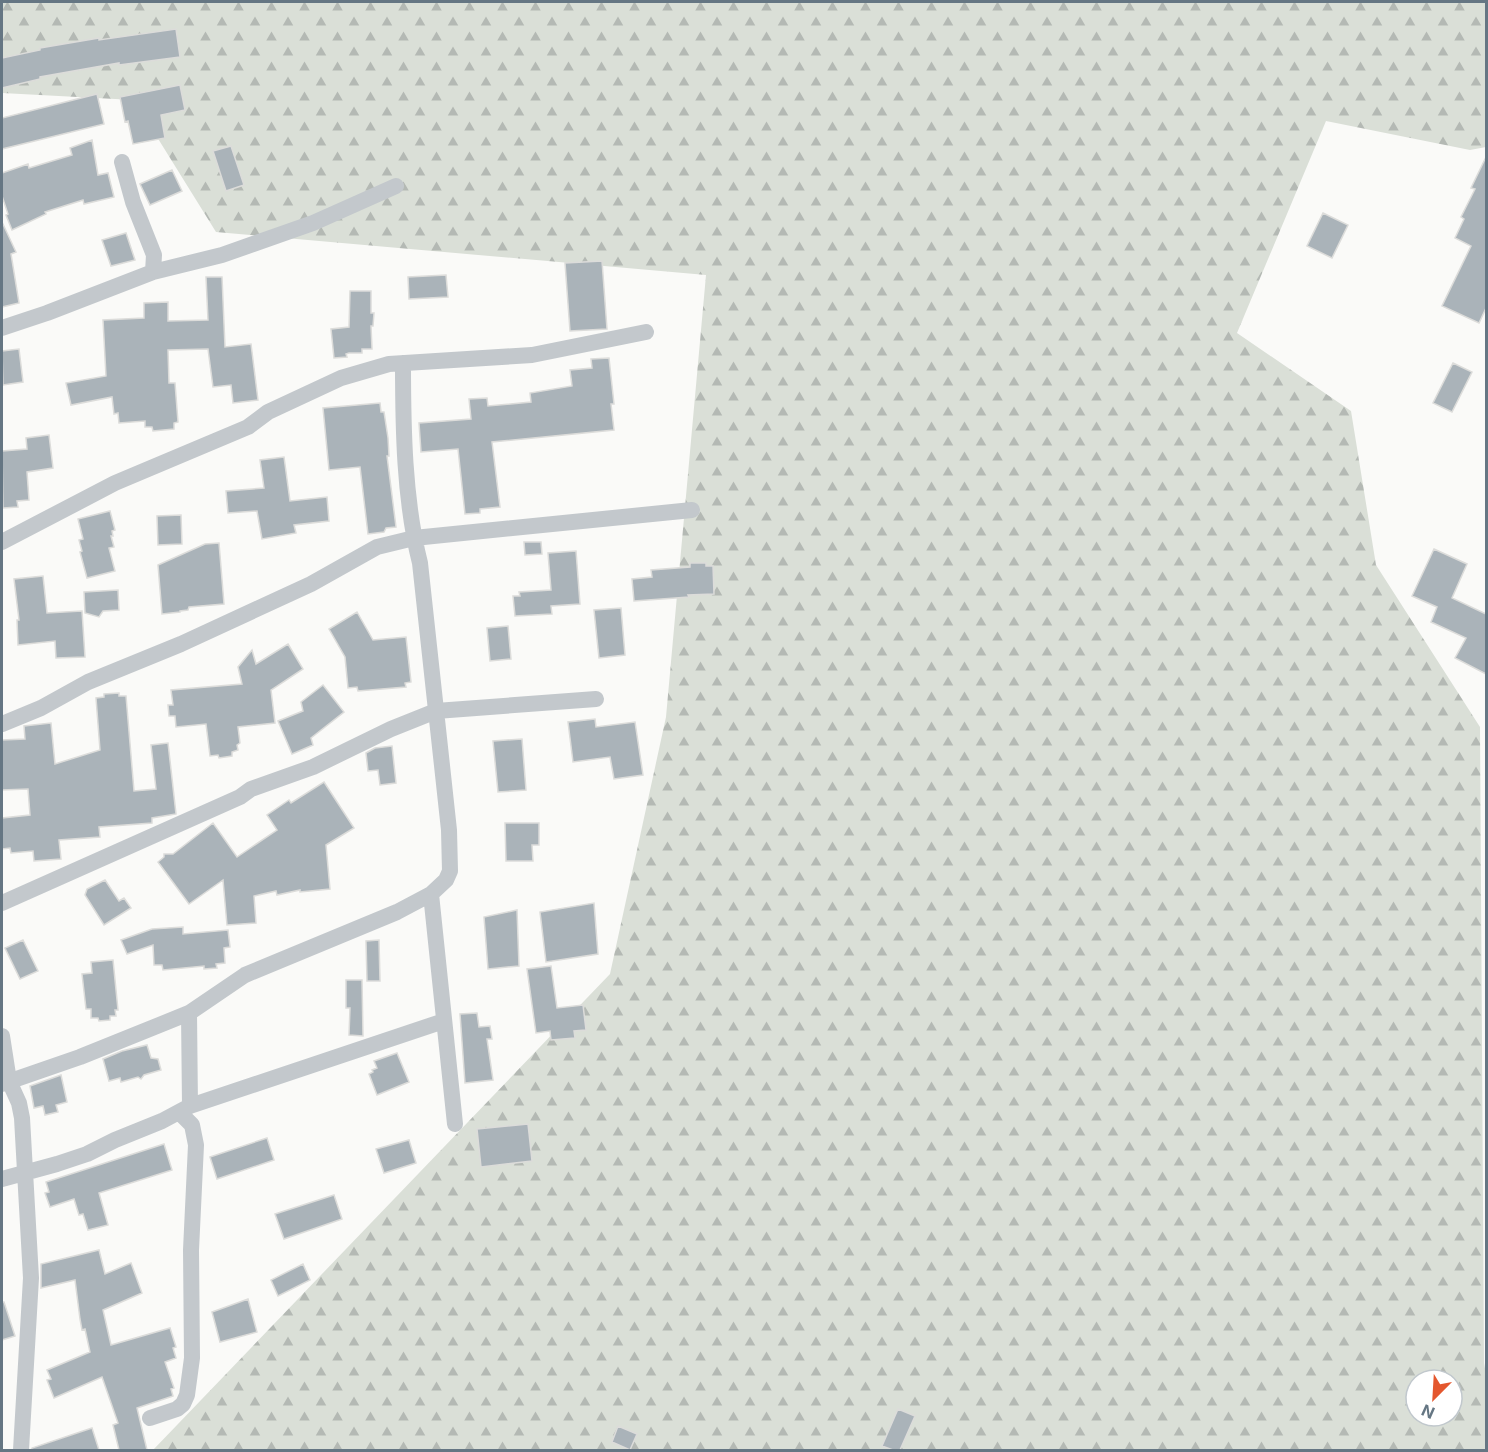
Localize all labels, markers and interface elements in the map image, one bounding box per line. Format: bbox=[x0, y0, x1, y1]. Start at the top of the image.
north arrow bbox=[1404, 1368, 1464, 1428]
text: N bbox=[1418, 1400, 1438, 1423]

